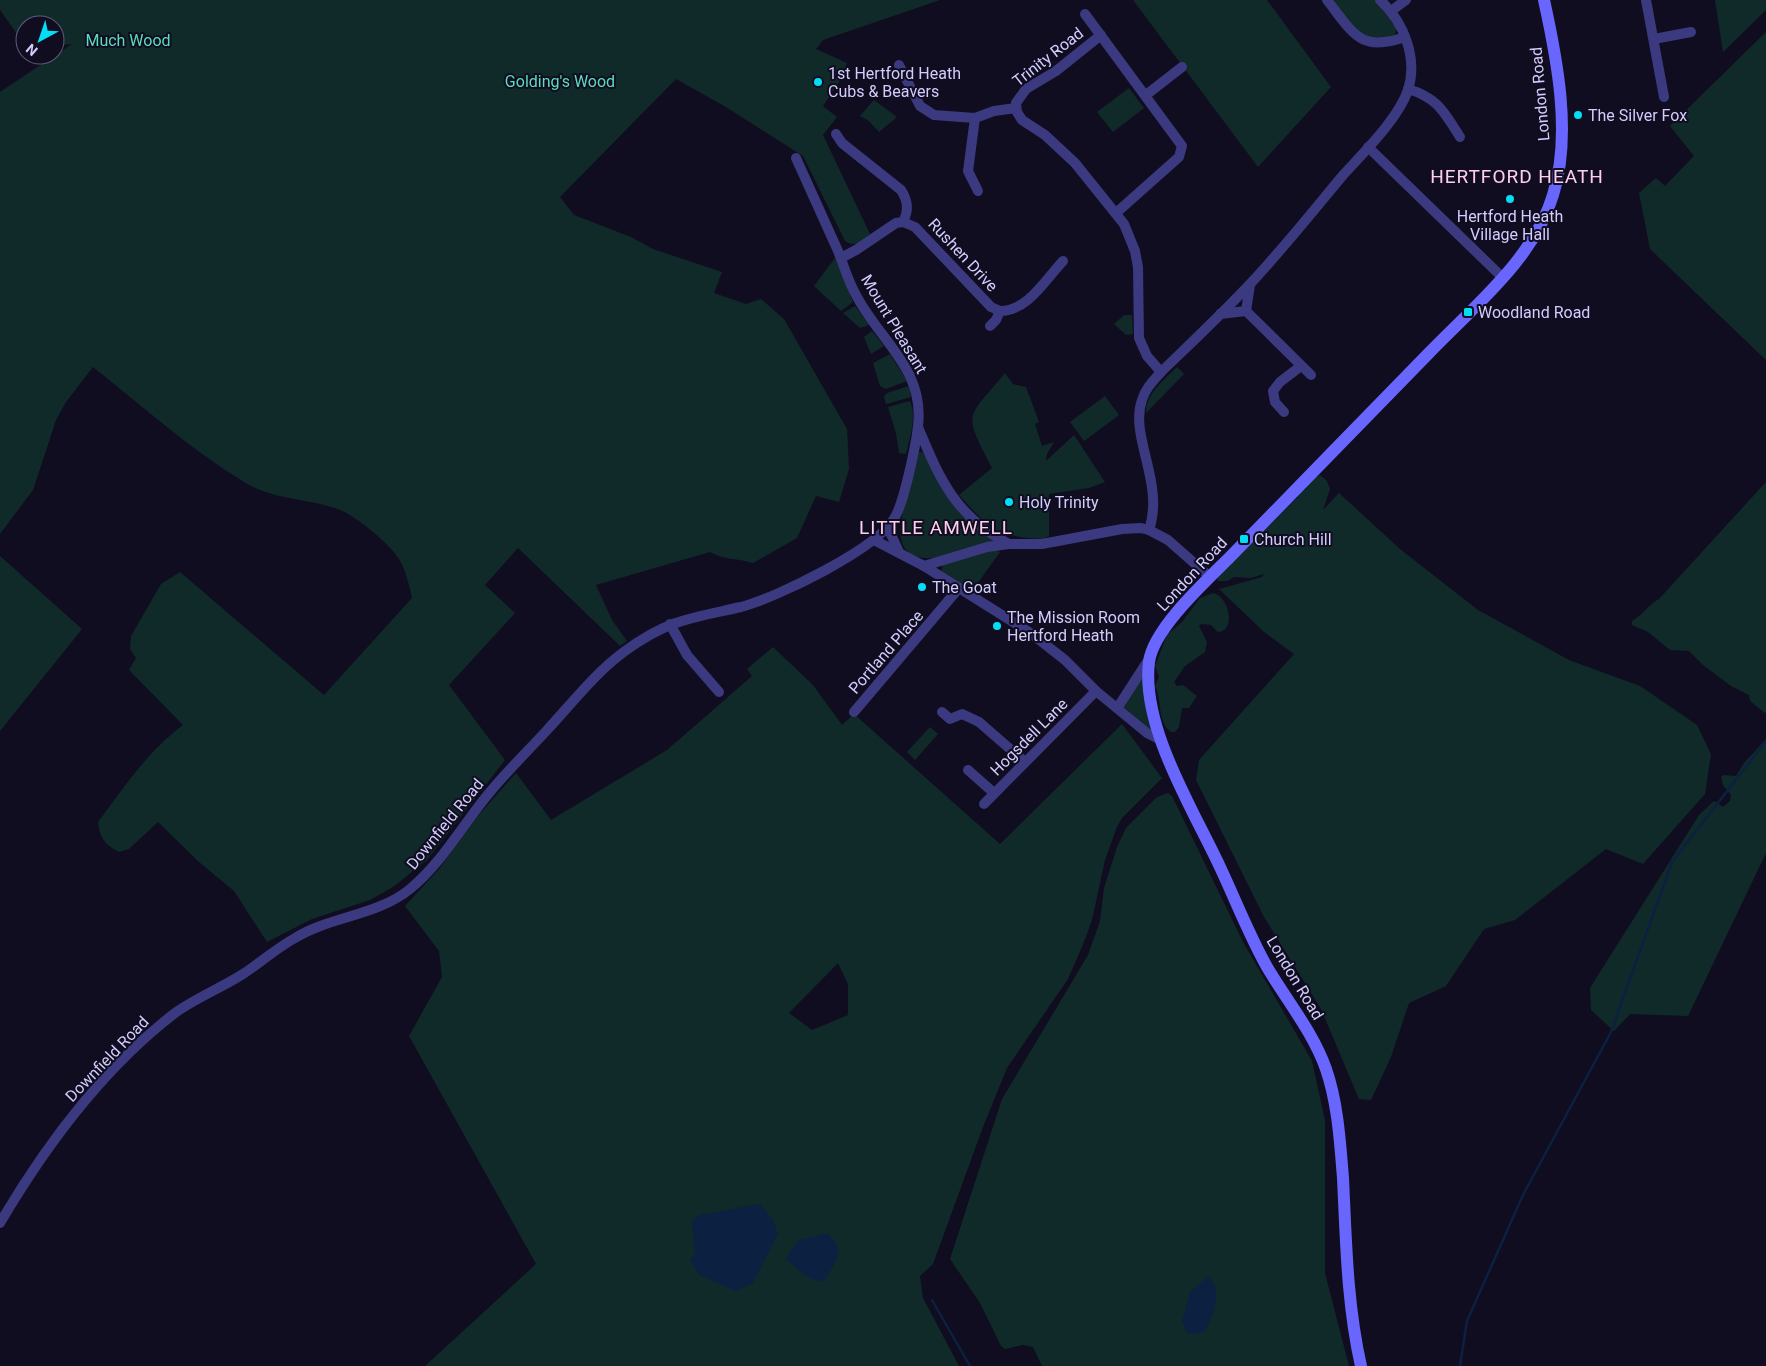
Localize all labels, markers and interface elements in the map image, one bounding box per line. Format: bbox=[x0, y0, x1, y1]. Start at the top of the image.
north arrow bbox=[15, 15, 65, 65]
street label: Trinity Road bbox=[1009, 24, 1087, 90]
park label: Much Wood bbox=[85, 31, 171, 50]
text: N bbox=[23, 41, 41, 59]
street label: London Road bbox=[1526, 46, 1554, 142]
place label: 1st Hertford Heath Cubs & Beavers bbox=[828, 64, 961, 101]
park label: Golding's Wood bbox=[505, 72, 615, 91]
marker: 1st Hertford Heath Cubs & Beavers bbox=[812, 76, 824, 88]
place label: The Silver Fox bbox=[1588, 106, 1687, 125]
marker: The Silver Fox bbox=[1572, 109, 1584, 121]
district label: HERTFORD HEATH bbox=[1430, 165, 1604, 188]
marker: Hertford Heath Village Hall bbox=[1504, 193, 1516, 205]
place label: Hertford Heath Village Hall bbox=[1457, 207, 1563, 244]
street label: Rushen Drive bbox=[924, 215, 1002, 295]
street label: Mount Pleasant bbox=[857, 271, 931, 377]
place label: Woodland Road bbox=[1478, 303, 1590, 322]
marker: Woodland Road bbox=[1462, 306, 1474, 318]
place label: Holy Trinity bbox=[1019, 493, 1099, 512]
marker: Holy Trinity bbox=[1003, 496, 1015, 508]
district label: LITTLE AMWELL bbox=[859, 516, 1013, 539]
place label: Church Hill bbox=[1254, 530, 1332, 549]
street label: London Road bbox=[1153, 533, 1231, 615]
marker: Church Hill bbox=[1238, 533, 1250, 545]
place label: The Goat bbox=[932, 578, 997, 597]
marker: The Goat bbox=[916, 581, 928, 593]
street label: Portland Place bbox=[845, 606, 927, 698]
place label: The Mission Room Hertford Heath bbox=[1007, 608, 1140, 645]
marker: The Mission Room Hertford Heath bbox=[991, 620, 1003, 632]
street label: Hogsdell Lane bbox=[986, 694, 1072, 780]
street label: Downfield Road bbox=[403, 775, 487, 873]
street label: London Road bbox=[1263, 933, 1327, 1023]
street label: Downfield Road bbox=[61, 1012, 153, 1106]

